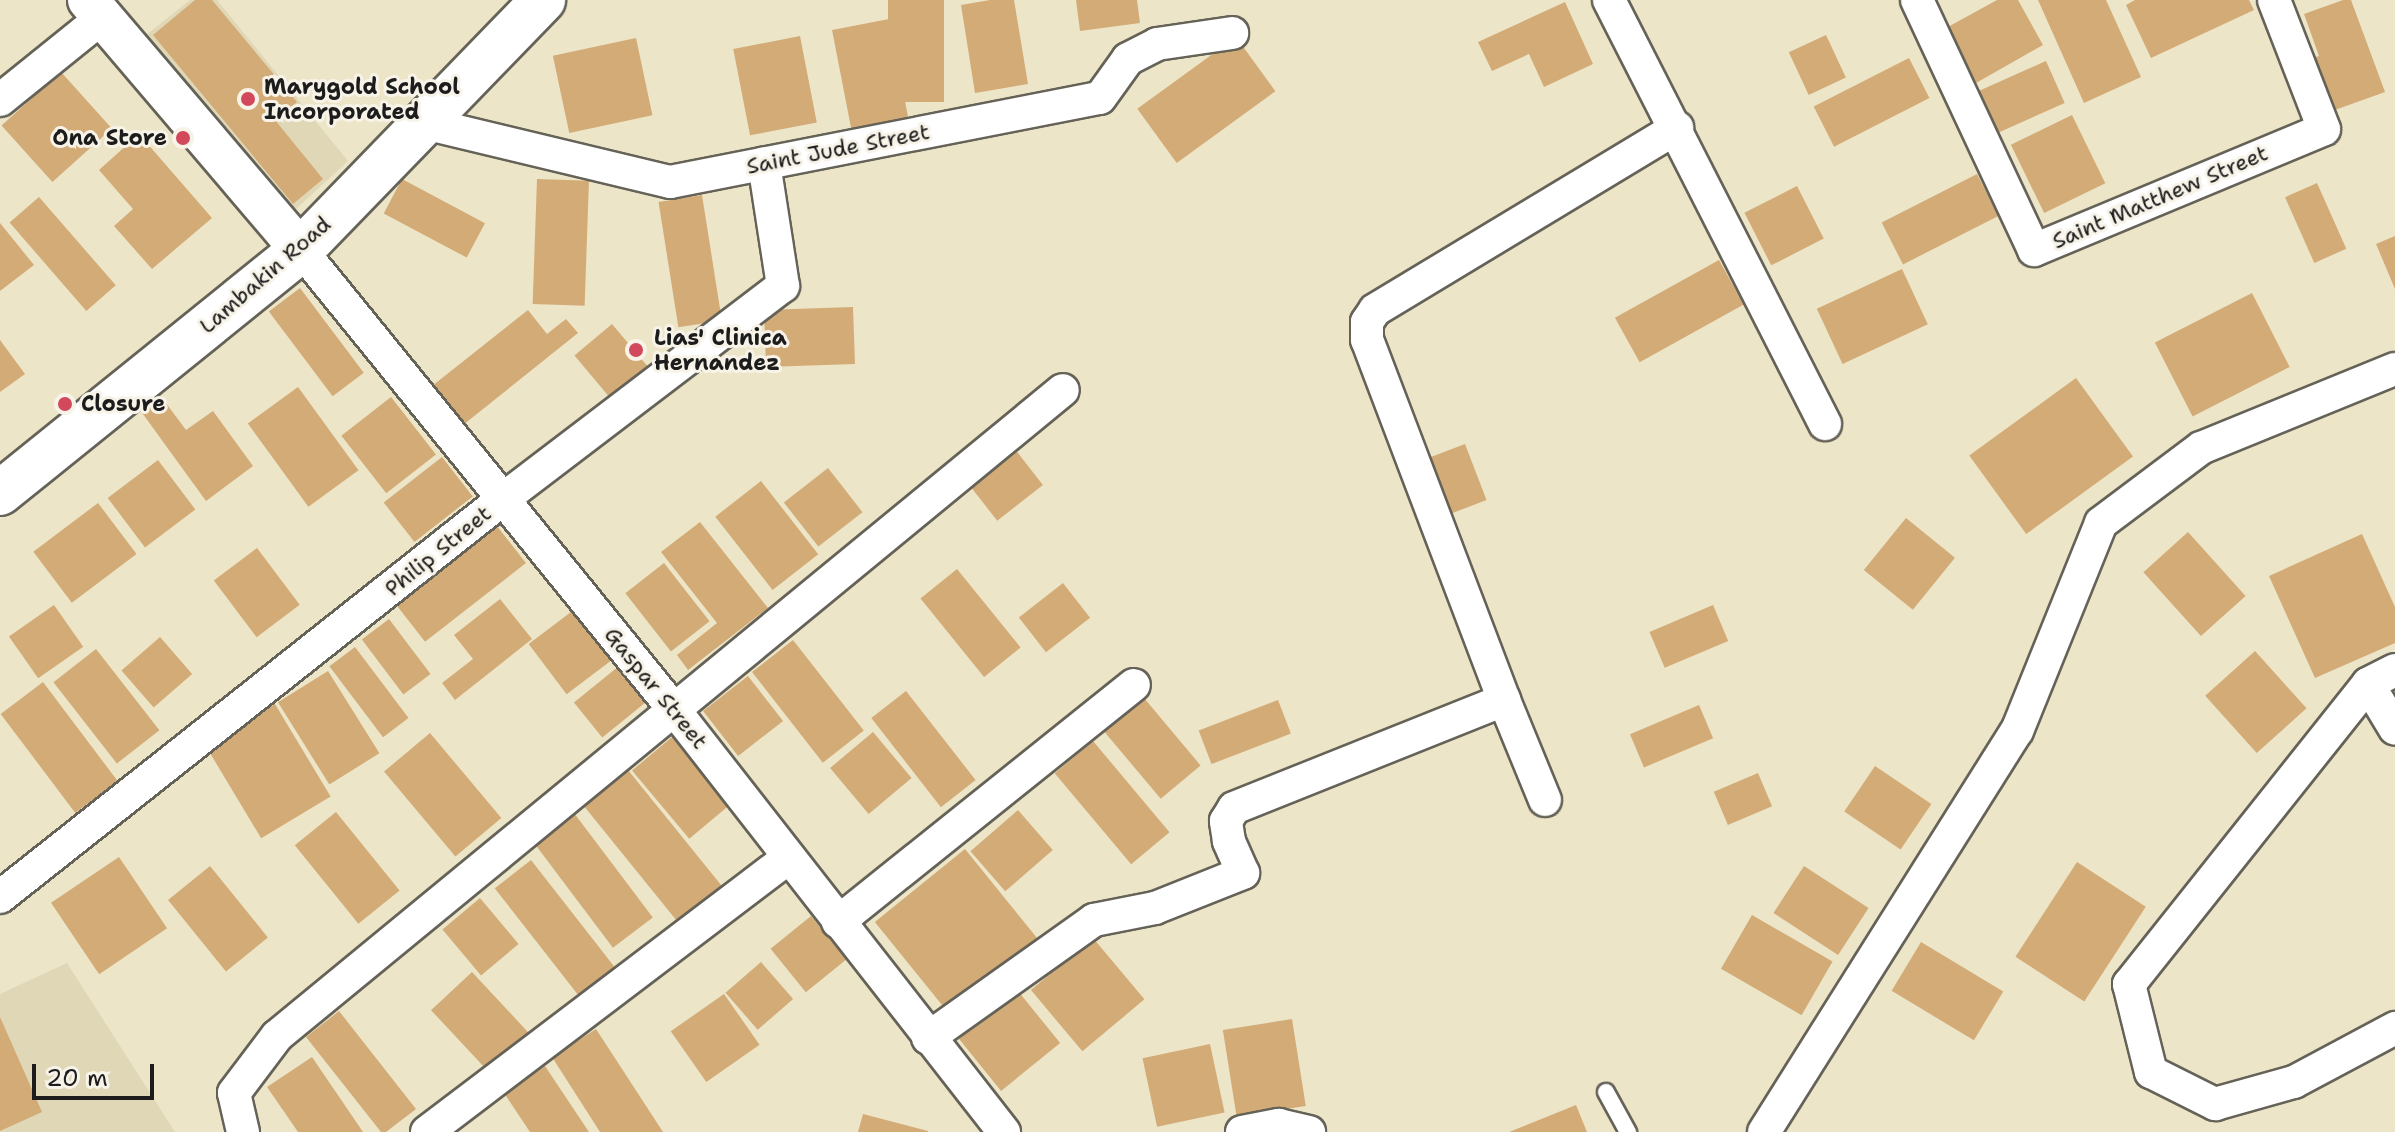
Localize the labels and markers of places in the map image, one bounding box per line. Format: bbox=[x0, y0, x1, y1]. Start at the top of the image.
place label: Marygold School Incorporated bbox=[264, 73, 460, 124]
marker: Marygold School Incorporated bbox=[239, 90, 257, 108]
place label: Ona Store bbox=[52, 125, 167, 151]
marker: Ona Store bbox=[174, 129, 192, 147]
place label: Lias' Clinica Hernandez bbox=[654, 324, 787, 376]
marker: Lias' Clinica Hernandez bbox=[625, 339, 647, 361]
place label: Closure bbox=[81, 391, 165, 417]
marker: Closure bbox=[56, 395, 74, 413]

